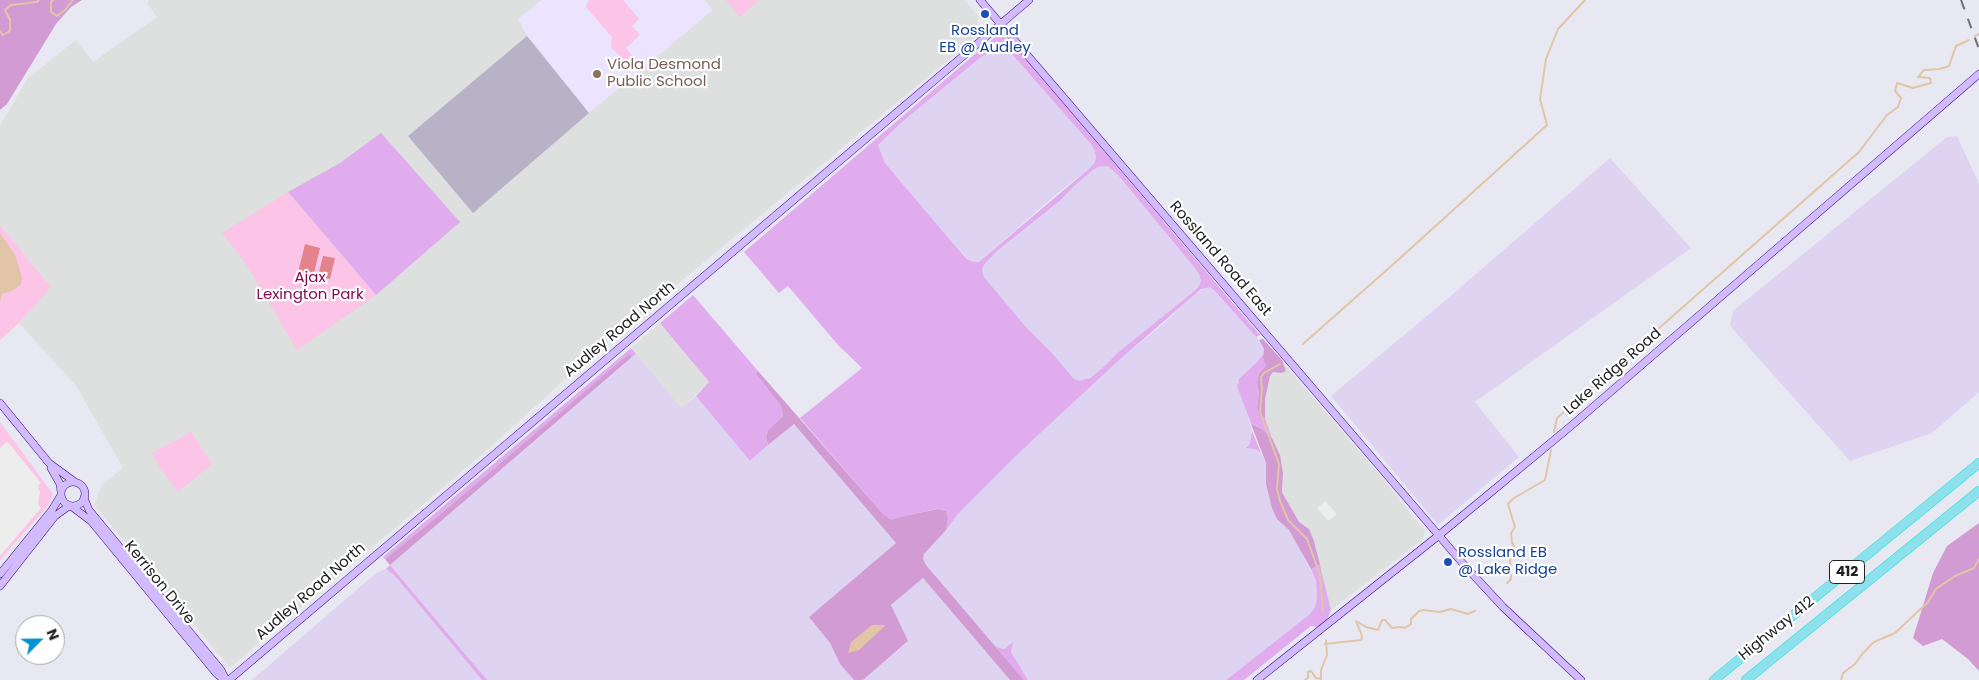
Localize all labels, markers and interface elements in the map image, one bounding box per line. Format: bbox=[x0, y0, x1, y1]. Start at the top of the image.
marker: Rossland EB @ Audley bbox=[979, 8, 991, 20]
place label: Rossland EB @ Audley bbox=[939, 22, 1031, 57]
place label: Viola Desmond Public School bbox=[607, 56, 721, 91]
marker: Viola Desmond Public School bbox=[591, 68, 603, 80]
street label: Rossland Road East bbox=[1165, 198, 1275, 320]
park label: Ajax Lexington Park bbox=[256, 269, 364, 304]
street label: Audley Road North bbox=[561, 278, 679, 382]
street label: Lake Ridge Road bbox=[1561, 325, 1665, 419]
street label: Kerrison Drive bbox=[120, 538, 198, 628]
street label: Audley Road North bbox=[253, 540, 369, 644]
place label: Rossland EB @ Lake Ridge bbox=[1458, 544, 1557, 579]
marker: Rossland EB @ Lake Ridge bbox=[1442, 556, 1454, 568]
road number: 412 bbox=[1830, 560, 1864, 584]
street label: Highway 412 bbox=[1736, 593, 1818, 665]
north arrow bbox=[15, 615, 65, 665]
text: N bbox=[42, 626, 64, 643]

